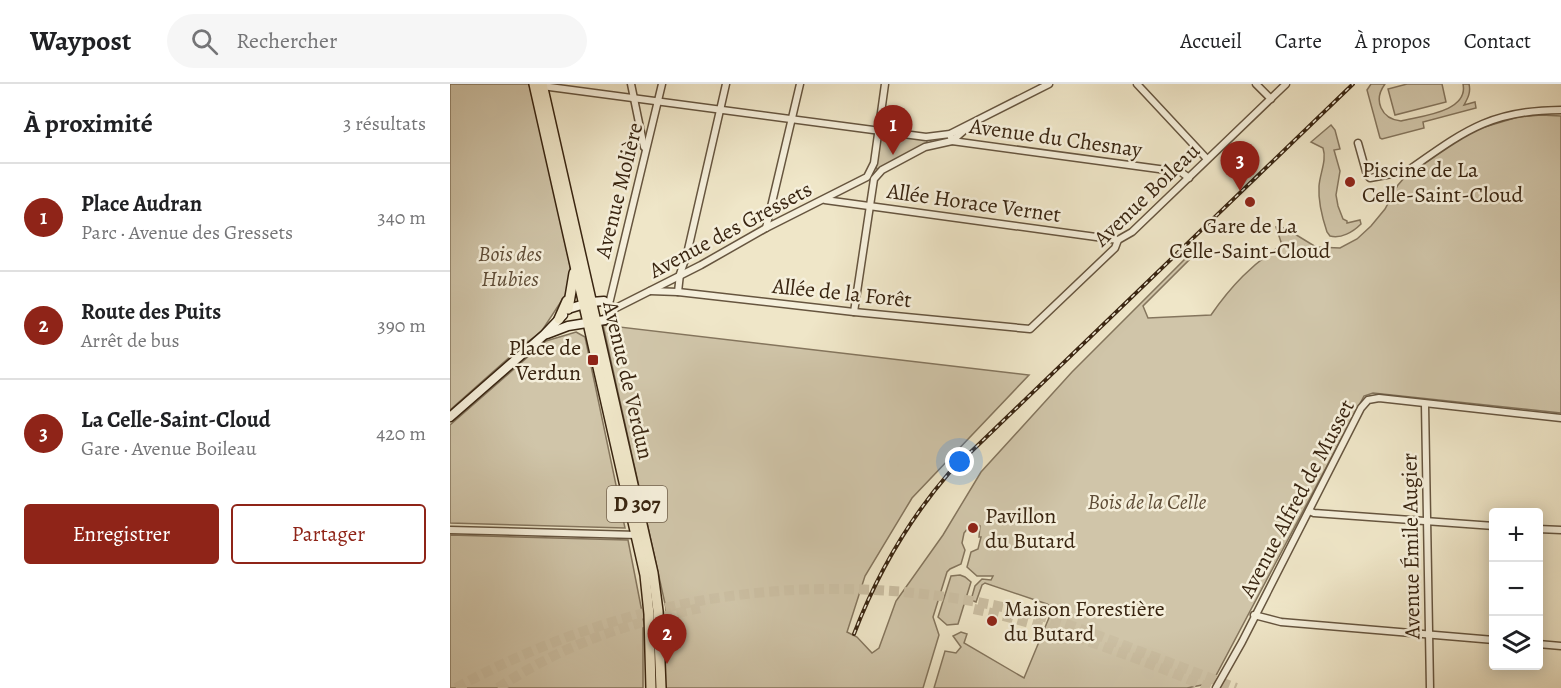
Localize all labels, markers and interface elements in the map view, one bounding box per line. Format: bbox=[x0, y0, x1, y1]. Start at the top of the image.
search box bbox=[167, 14, 587, 68]
text: Waypost bbox=[30, 22, 131, 60]
icon: search bbox=[188, 25, 221, 58]
text: Rechercher bbox=[236, 26, 337, 56]
text: Accueil bbox=[1180, 27, 1242, 55]
text: Carte bbox=[1275, 27, 1322, 55]
text: À propos bbox=[1355, 27, 1431, 55]
text: Contact bbox=[1464, 27, 1531, 55]
text: À proximité bbox=[24, 106, 153, 141]
pin: 1 bbox=[874, 106, 912, 155]
text: 3 résultats bbox=[343, 110, 426, 137]
street label: Avenue du Chesnay bbox=[967, 111, 1144, 165]
street label: Avenue Molière bbox=[587, 119, 650, 262]
street label: Avenue Boileau bbox=[1086, 136, 1207, 254]
pin: 3 bbox=[1220, 141, 1260, 191]
place label: Piscine de La Celle-Saint-Cloud bbox=[1362, 155, 1523, 210]
street label: Avenue des Gressets bbox=[643, 174, 817, 286]
marker: Piscine de La Celle-Saint-Cloud bbox=[1343, 175, 1357, 189]
street label: Allée Horace Vernet bbox=[884, 176, 1063, 230]
text: Place Audran bbox=[81, 189, 202, 219]
marker: Gare de La Celle-Saint-Cloud bbox=[1243, 195, 1257, 209]
text: 1 bbox=[40, 204, 47, 231]
text: 340 m bbox=[377, 204, 426, 231]
place label: Gare de La Celle-Saint-Cloud bbox=[1169, 211, 1331, 266]
text: Parc · Avenue des Gressets bbox=[81, 219, 293, 246]
park label: Bois des Hubies bbox=[478, 239, 542, 294]
street label: Allée de la Forêt bbox=[770, 271, 913, 315]
text: Route des Puits bbox=[81, 297, 221, 327]
street label: Avenue de Verdun bbox=[595, 297, 661, 462]
text: 2 bbox=[39, 312, 48, 339]
text: 390 m bbox=[377, 312, 426, 339]
text: Arrêt de bus bbox=[81, 327, 180, 354]
place label: Place de Verdun bbox=[508, 333, 581, 388]
marker: Place de Verdun bbox=[586, 353, 600, 367]
street label: Avenue Alfred de Musset bbox=[1232, 394, 1362, 604]
text: La Celle-Saint-Cloud bbox=[81, 405, 271, 435]
text: 3 bbox=[39, 420, 48, 447]
text: 420 m bbox=[376, 420, 426, 447]
text: Gare · Avenue Boileau bbox=[81, 435, 257, 462]
your location bbox=[945, 447, 974, 476]
street label: Avenue Émile Augier bbox=[1394, 453, 1428, 640]
road number: D 307 bbox=[607, 486, 667, 522]
park label: Bois de la Celle bbox=[1087, 487, 1207, 517]
place label: Pavillon du Butard bbox=[985, 501, 1076, 556]
button: Enregistrer bbox=[24, 504, 219, 564]
button: Partager bbox=[231, 504, 426, 564]
map controls bbox=[1489, 508, 1543, 670]
button: + bbox=[1489, 508, 1543, 562]
marker: Pavillon du Butard bbox=[966, 521, 980, 535]
button: − bbox=[1489, 562, 1543, 616]
place label: Maison Forestière du Butard bbox=[1004, 594, 1165, 649]
pin: 2 bbox=[648, 614, 686, 664]
marker: Maison Forestière du Butard bbox=[985, 614, 999, 628]
button: layers bbox=[1489, 616, 1543, 670]

